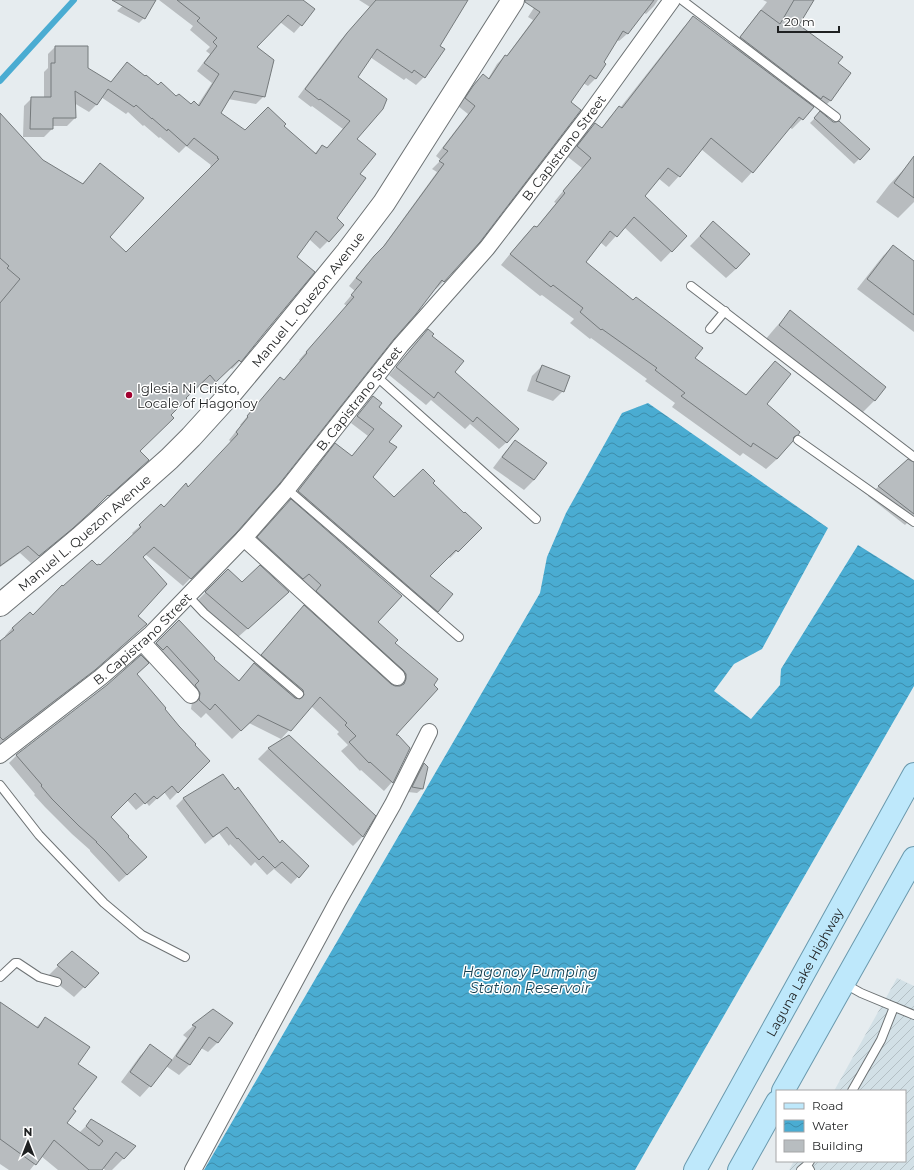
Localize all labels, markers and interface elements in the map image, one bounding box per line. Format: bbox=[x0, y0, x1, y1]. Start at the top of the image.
scale bar bbox=[778, 8, 839, 34]
text: 20 m bbox=[784, 14, 815, 29]
street label: B. Capistrano Street bbox=[518, 92, 609, 204]
street label: Manuel L. Quezon Avenue bbox=[248, 228, 368, 370]
street label: B. Capistrano Street bbox=[312, 343, 405, 454]
place label: Iglesia Ni Cristo, Locale of Hagonoy bbox=[137, 380, 258, 411]
marker: Iglesia Ni Cristo, Locale of Hagonoy bbox=[124, 390, 134, 400]
street label: Manuel L. Quezon Avenue bbox=[15, 471, 154, 594]
street label: B. Capistrano Street bbox=[90, 589, 195, 688]
street label: Laguna Lake Highway bbox=[762, 904, 847, 1039]
water label: Hagonoy Pumping Station Reservoir bbox=[462, 963, 598, 997]
legend bbox=[776, 1090, 906, 1162]
text: Road bbox=[812, 1098, 843, 1113]
text: Water bbox=[812, 1118, 849, 1133]
north arrow bbox=[8, 1122, 48, 1162]
text: N bbox=[24, 1125, 32, 1139]
text: Building bbox=[812, 1138, 863, 1153]

